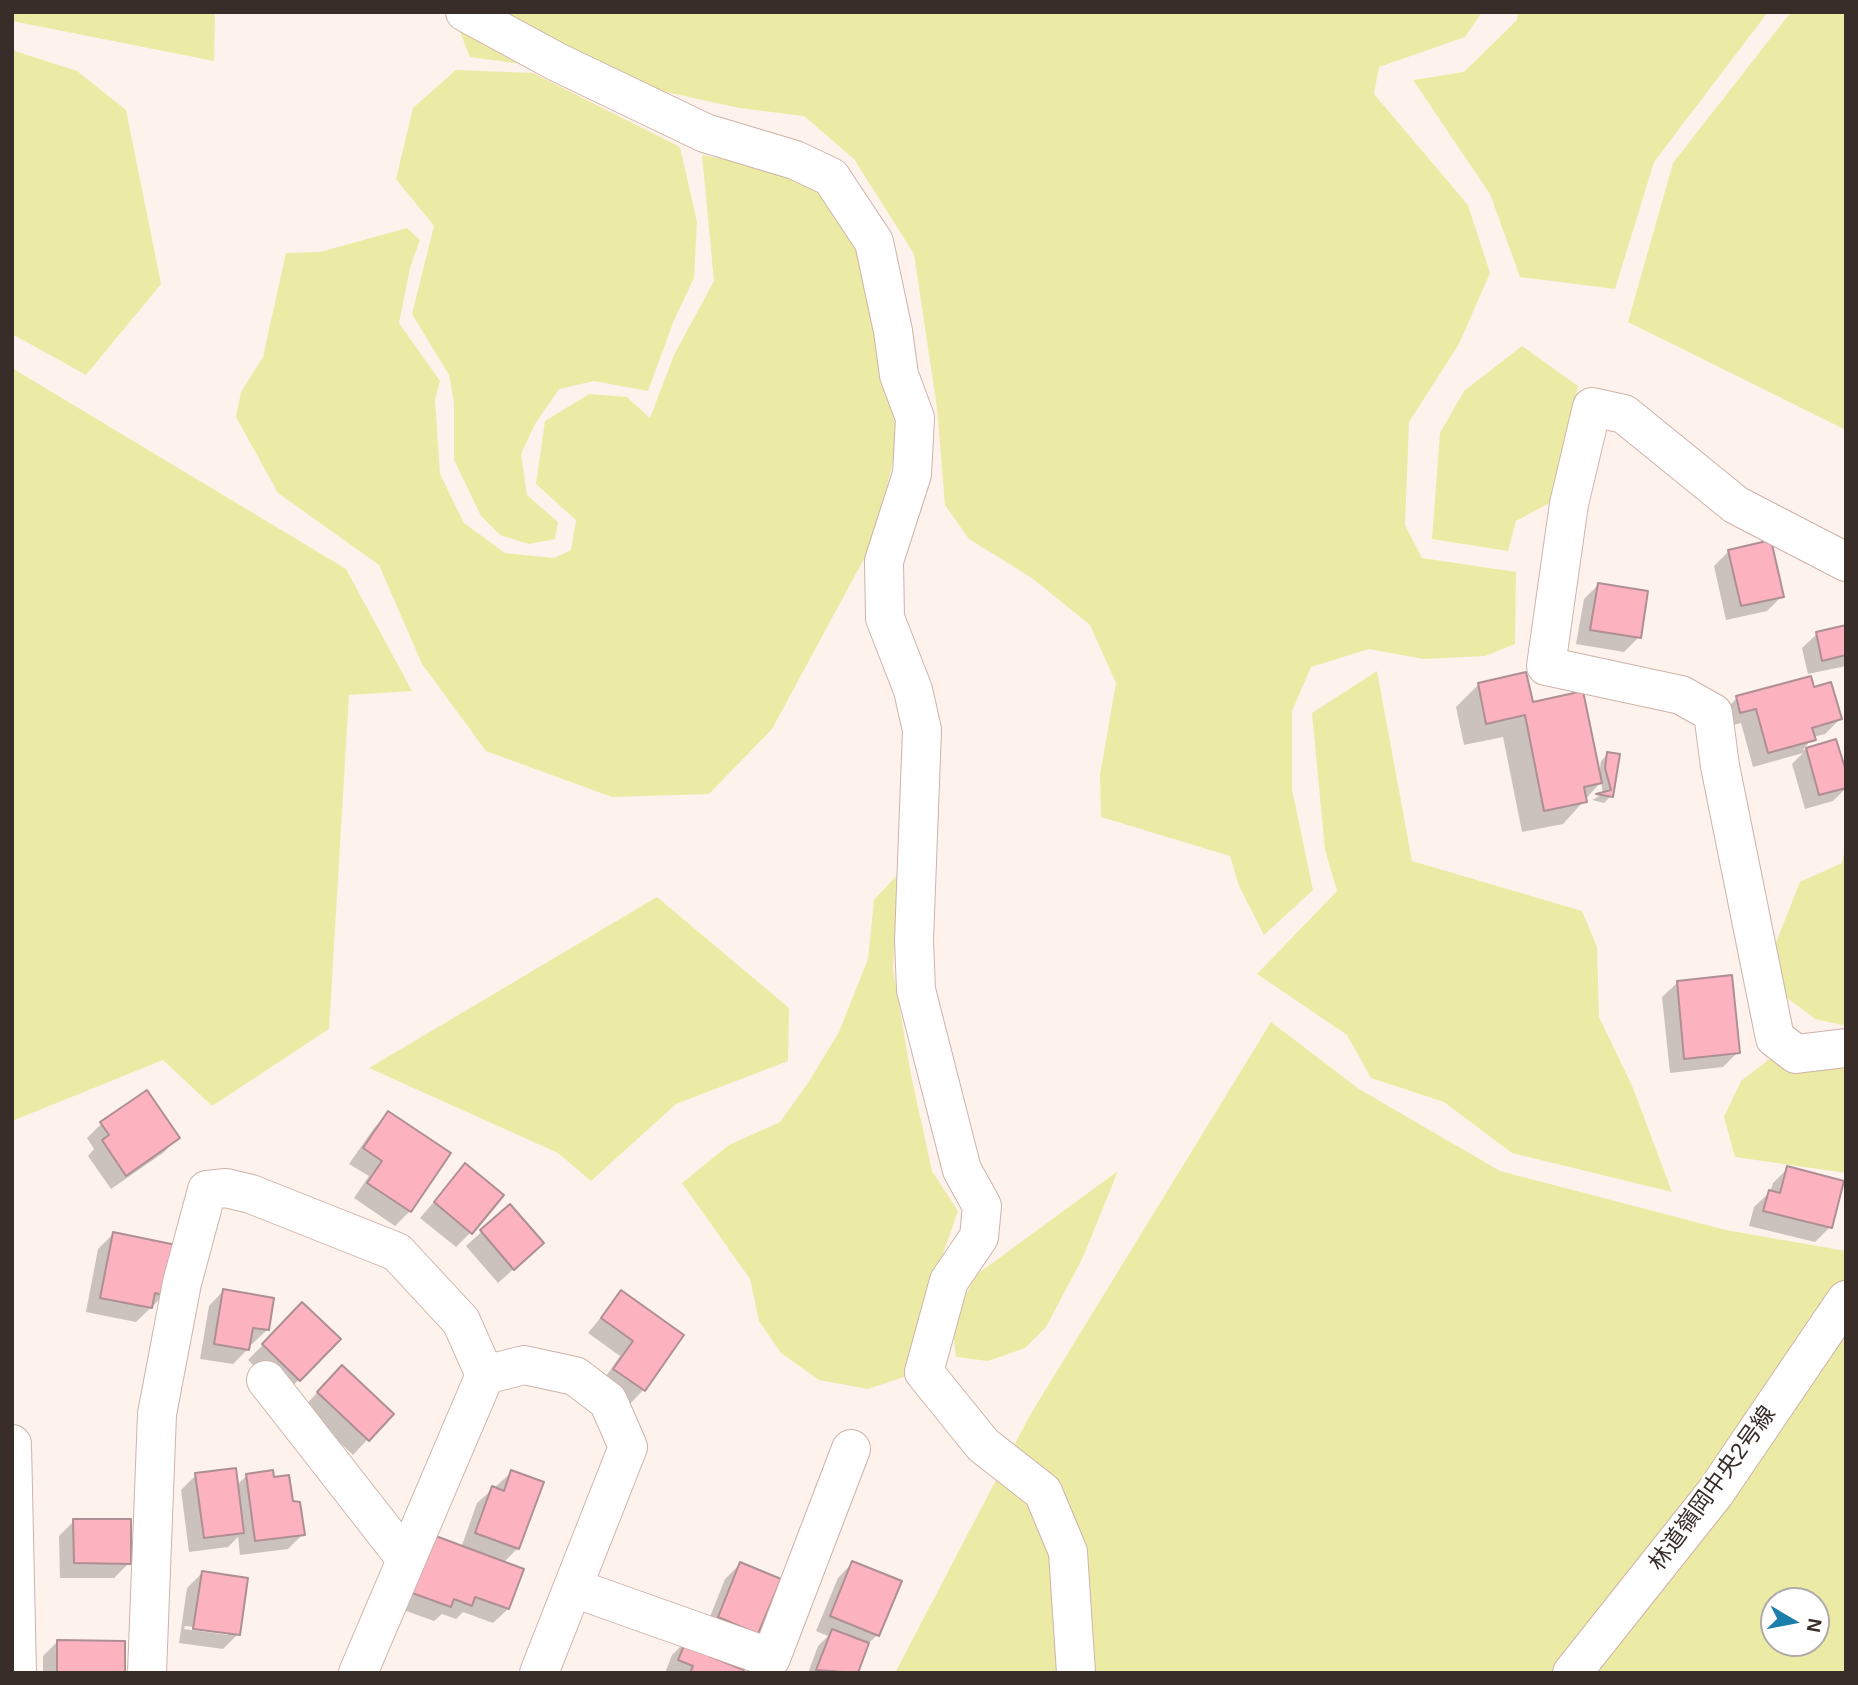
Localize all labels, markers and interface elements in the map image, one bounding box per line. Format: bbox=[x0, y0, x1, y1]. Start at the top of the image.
street label: 林道嶺岡中央2号線 bbox=[1644, 1401, 1782, 1577]
north arrow bbox=[1760, 1587, 1830, 1657]
text: N bbox=[1803, 1617, 1826, 1634]

